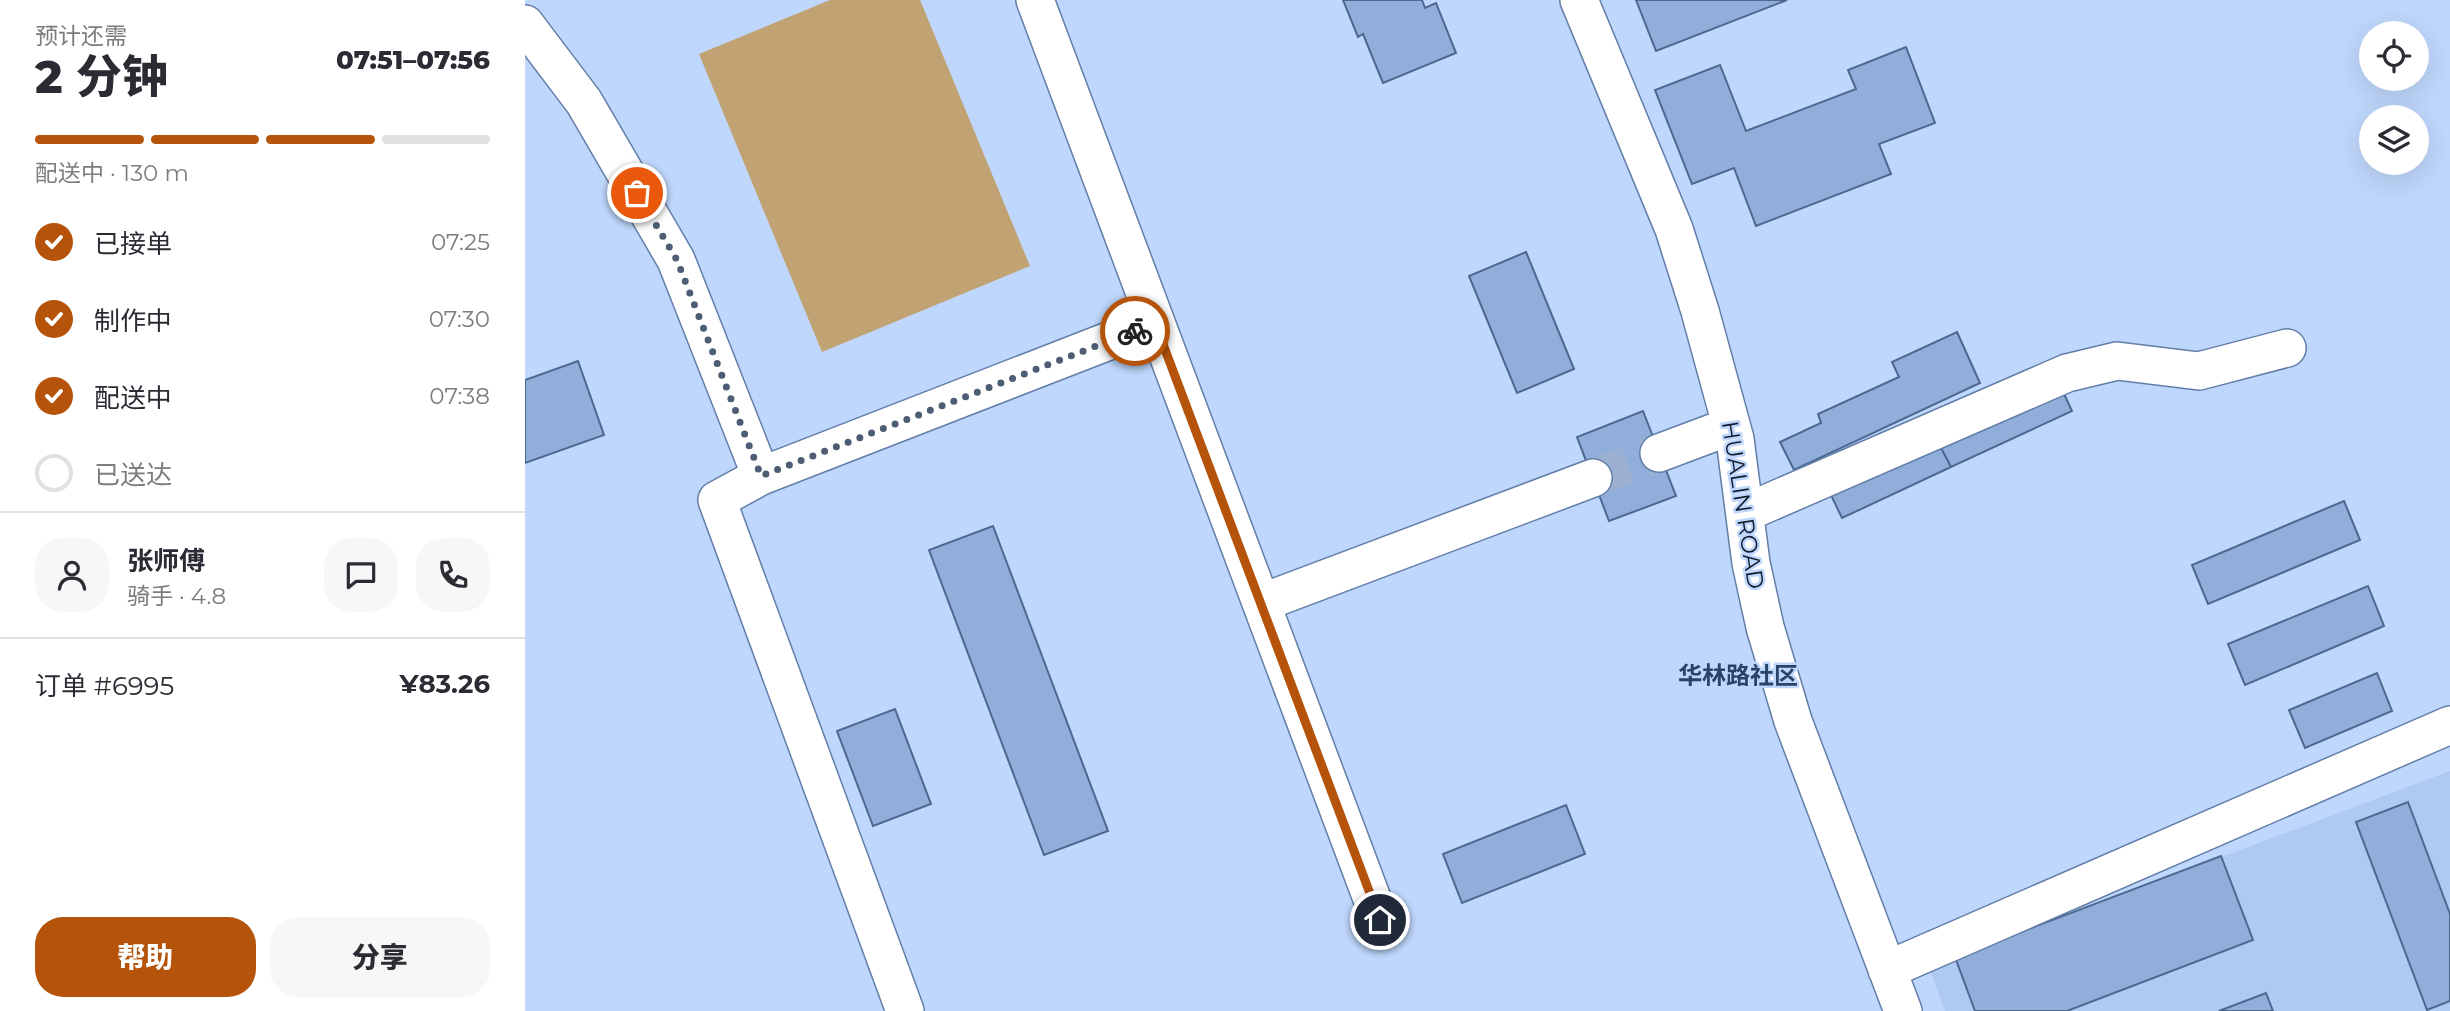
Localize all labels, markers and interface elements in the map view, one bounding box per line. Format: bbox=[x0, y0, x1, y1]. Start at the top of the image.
map controls bbox=[2359, 21, 2429, 175]
button: locate bbox=[2359, 21, 2429, 91]
text: 预计还需 bbox=[35, 22, 127, 50]
text: 07:51–07:56 bbox=[336, 44, 490, 76]
text: 2 分钟 bbox=[35, 48, 168, 105]
button: layers bbox=[2359, 105, 2429, 175]
text: 配送中 · 130 m bbox=[35, 159, 189, 187]
pin bbox=[607, 163, 667, 223]
icon: bag bbox=[618, 174, 656, 212]
icon: check bbox=[35, 223, 73, 261]
text: 已接单 bbox=[94, 228, 172, 260]
text: 07:25 bbox=[431, 228, 490, 256]
courier bbox=[1100, 296, 1170, 366]
icon: check bbox=[35, 300, 73, 338]
text: 制作中 bbox=[94, 305, 172, 337]
text: 07:30 bbox=[429, 305, 490, 333]
icon: bike bbox=[1116, 312, 1154, 350]
icon: check bbox=[35, 377, 73, 415]
text: 配送中 bbox=[94, 382, 172, 414]
text: 07:38 bbox=[429, 382, 490, 410]
street label: HUALIN ROAD bbox=[1716, 419, 1770, 591]
text: 已送达 bbox=[94, 459, 172, 491]
button: person bbox=[35, 538, 109, 612]
button: chat bbox=[324, 538, 398, 612]
button: phone bbox=[416, 538, 490, 612]
text: 张师傅 bbox=[127, 545, 205, 577]
text: 骑手 · 4.8 bbox=[127, 582, 226, 610]
district label: 华林路社区 bbox=[1678, 661, 1798, 690]
text: ¥83.26 bbox=[400, 668, 490, 700]
text: 订单 #6995 bbox=[35, 670, 174, 702]
pin bbox=[1350, 890, 1410, 950]
icon: home bbox=[1361, 901, 1399, 939]
button: 帮助 bbox=[35, 917, 256, 997]
button: 分享 bbox=[270, 917, 490, 997]

